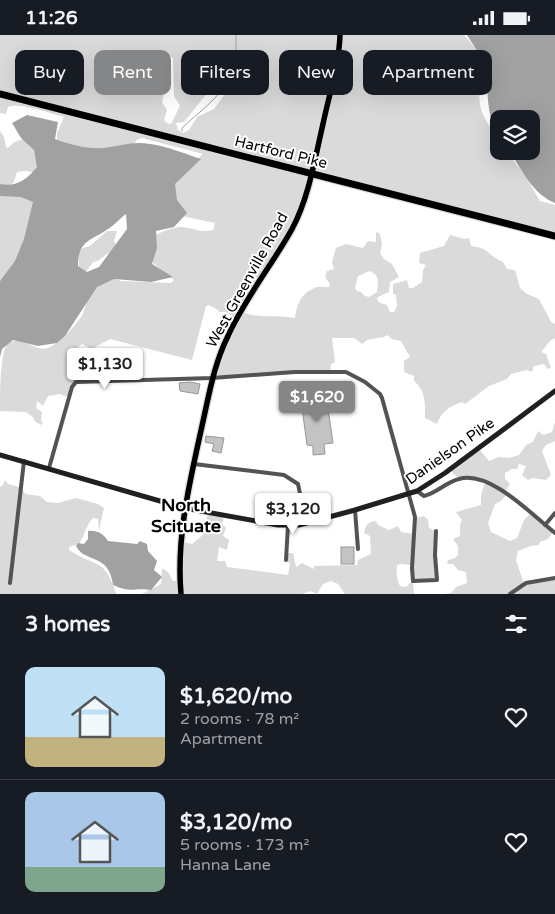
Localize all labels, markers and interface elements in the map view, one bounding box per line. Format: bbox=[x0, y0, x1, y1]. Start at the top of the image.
text: 11:26 bbox=[25, 7, 78, 29]
chip: Buy bbox=[15, 50, 84, 95]
chip: Rent bbox=[94, 50, 171, 95]
chip: Filters bbox=[181, 50, 269, 95]
chip: New bbox=[279, 50, 353, 95]
chip: Apartment bbox=[363, 50, 492, 95]
map controls bbox=[490, 110, 540, 160]
button: layers bbox=[490, 110, 540, 160]
street label: Hartford Pike bbox=[233, 132, 329, 172]
street label: West Greenville Road bbox=[202, 209, 292, 351]
pin: $1,130 bbox=[64, 347, 146, 390]
text: $1,130 bbox=[78, 354, 132, 374]
pin: $1,620 bbox=[276, 381, 358, 423]
text: $1,620 bbox=[290, 387, 344, 407]
street label: Danielson Pike bbox=[402, 414, 498, 488]
pin: $3,120 bbox=[252, 493, 334, 535]
district label: North Scituate bbox=[151, 494, 221, 537]
text: $3,120 bbox=[266, 499, 320, 519]
icon: filters bbox=[502, 610, 530, 638]
text: 3 homes bbox=[25, 612, 110, 637]
text: $1,620/mo bbox=[180, 684, 292, 709]
icon: home bbox=[65, 687, 125, 747]
icon: heart bbox=[502, 703, 530, 731]
text: 2 rooms · 78 m² bbox=[180, 709, 299, 729]
text: Apartment bbox=[180, 729, 263, 749]
text: $3,120/mo bbox=[180, 810, 292, 835]
icon: home bbox=[65, 812, 125, 872]
icon: heart bbox=[502, 828, 530, 856]
text: 5 rooms · 173 m² bbox=[180, 835, 309, 855]
text: Hanna Lane bbox=[180, 855, 271, 875]

